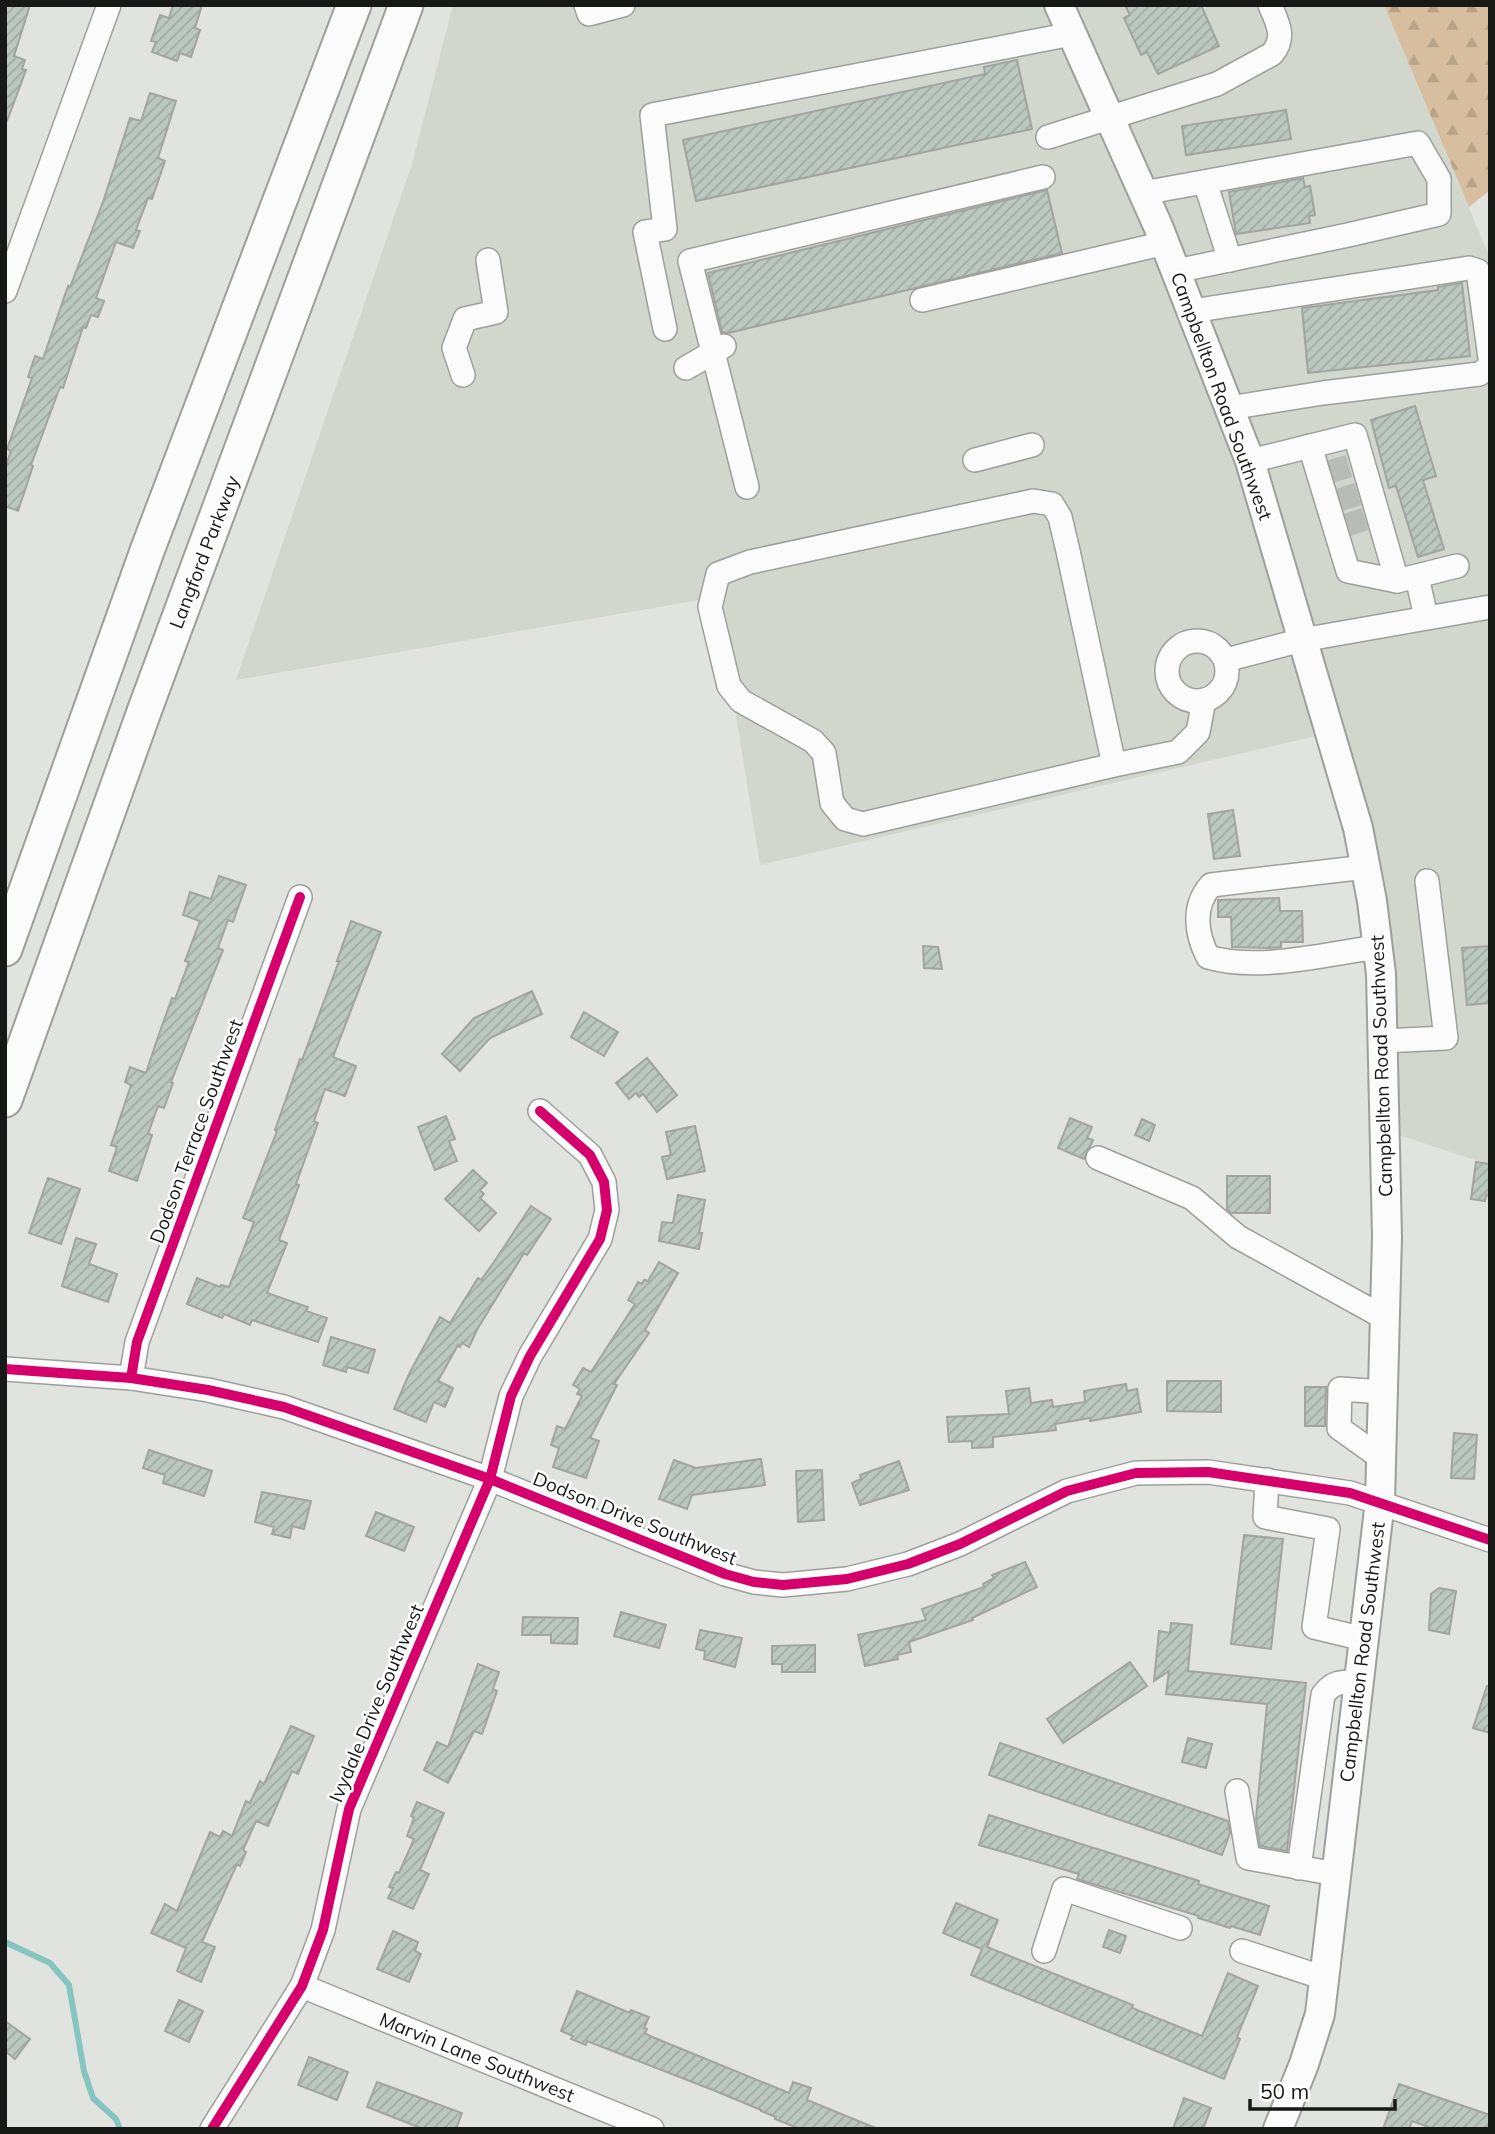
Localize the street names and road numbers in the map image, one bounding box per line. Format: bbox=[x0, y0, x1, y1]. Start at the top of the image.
street label: Campbellton Road Southwest bbox=[1166, 269, 1278, 524]
street label: Langford Parkway bbox=[164, 472, 244, 632]
street label: Campbellton Road Southwest bbox=[1364, 934, 1398, 1197]
street label: Dodson Terrace Southwest bbox=[144, 1015, 248, 1246]
street label: Dodson Drive Southwest bbox=[530, 1466, 741, 1570]
street label: Campbellton Road Southwest bbox=[1334, 1520, 1390, 1783]
street label: Ivydale Drive Southwest bbox=[323, 1600, 429, 1806]
street label: Marvin Lane Southwest bbox=[376, 2007, 578, 2107]

